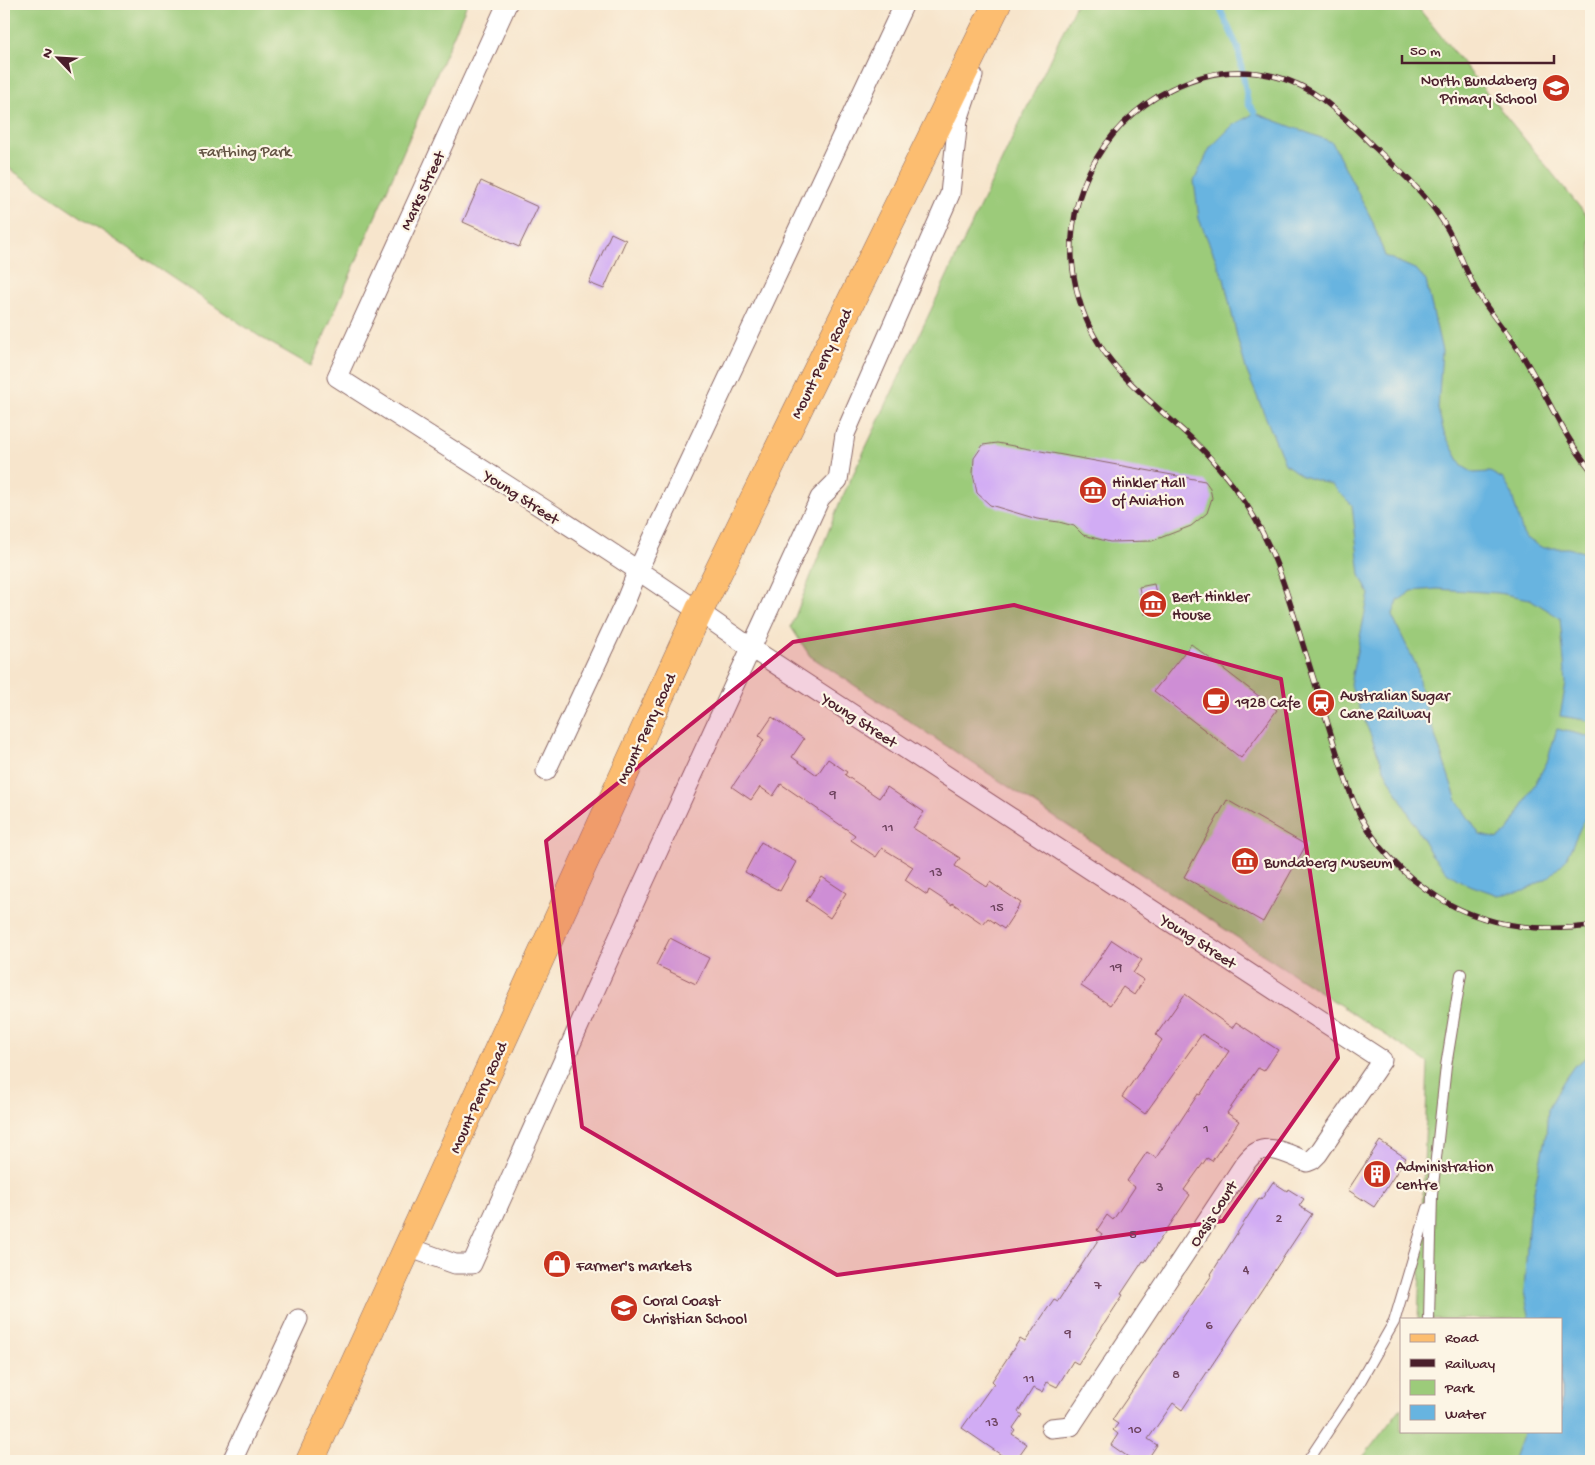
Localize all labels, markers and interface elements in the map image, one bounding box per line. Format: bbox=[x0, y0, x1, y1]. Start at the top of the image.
north arrow bbox=[32, 32, 82, 82]
scale bar bbox=[1402, 32, 1555, 64]
text: 50 m bbox=[1410, 43, 1441, 61]
text: N bbox=[39, 46, 58, 61]
place label: North Bundaberg Primary School bbox=[1421, 73, 1537, 110]
school or university icon: North Bundaberg Primary School bbox=[1541, 73, 1571, 103]
park label: Farthing Park bbox=[198, 144, 293, 163]
street label: Marks Street bbox=[398, 148, 451, 234]
street label: Mount Perry Road bbox=[788, 305, 859, 423]
street label: Young Street bbox=[477, 466, 563, 531]
museum icon: Hinkler Hall of Aviation bbox=[1078, 475, 1108, 505]
place label: Hinkler Hall of Aviation bbox=[1112, 475, 1186, 512]
museum icon: Bert Hinkler House bbox=[1138, 589, 1168, 619]
place label: Bert Hinkler House bbox=[1171, 589, 1251, 626]
street label: Mount Perry Road bbox=[614, 670, 683, 788]
cafe icon: 1928 Cafe bbox=[1201, 686, 1231, 716]
station icon: Australian Sugar Cane Railway bbox=[1306, 688, 1336, 718]
place label: Australian Sugar Cane Railway bbox=[1340, 688, 1451, 725]
street label: Young Street bbox=[815, 689, 901, 754]
place label: 1928 Cafe bbox=[1234, 695, 1301, 714]
house number: 9 bbox=[828, 787, 837, 804]
house number: 11 bbox=[881, 820, 894, 837]
museum icon: Bundaberg Museum bbox=[1230, 846, 1260, 876]
place label: Bundaberg Museum bbox=[1263, 855, 1393, 874]
house number: 13 bbox=[929, 865, 942, 882]
house number: 15 bbox=[989, 900, 1004, 917]
street label: Young Street bbox=[1154, 910, 1240, 975]
house number: 19 bbox=[1109, 960, 1122, 977]
street label: Mount Perry Road bbox=[447, 1038, 514, 1157]
house number: 1 bbox=[1202, 1121, 1209, 1138]
building icon: Administration centre bbox=[1362, 1159, 1392, 1189]
place label: Administration centre bbox=[1396, 1159, 1494, 1196]
street label: Oasis Court bbox=[1187, 1177, 1244, 1251]
house number: 3 bbox=[1155, 1180, 1164, 1197]
house number: 2 bbox=[1276, 1211, 1283, 1228]
house number: 5 bbox=[1129, 1227, 1137, 1244]
shop icon: Farmer's markets bbox=[542, 1249, 572, 1279]
place label: Farmer's markets bbox=[575, 1258, 693, 1277]
house number: 4 bbox=[1243, 1262, 1250, 1279]
house number: 7 bbox=[1093, 1278, 1102, 1295]
school or university icon: Coral Coast Christian School bbox=[609, 1293, 639, 1323]
place label: Coral Coast Christian School bbox=[643, 1293, 747, 1330]
house number: 6 bbox=[1205, 1318, 1213, 1335]
legend bbox=[1400, 1318, 1562, 1432]
house number: 9 bbox=[1063, 1326, 1072, 1343]
text: Road bbox=[1445, 1330, 1479, 1348]
text: Railway bbox=[1445, 1356, 1496, 1374]
house number: 8 bbox=[1172, 1367, 1180, 1384]
house number: 11 bbox=[1022, 1371, 1035, 1388]
text: Park bbox=[1444, 1380, 1475, 1398]
text: Water bbox=[1445, 1406, 1487, 1424]
house number: 13 bbox=[985, 1415, 998, 1432]
house number: 10 bbox=[1127, 1422, 1142, 1439]

